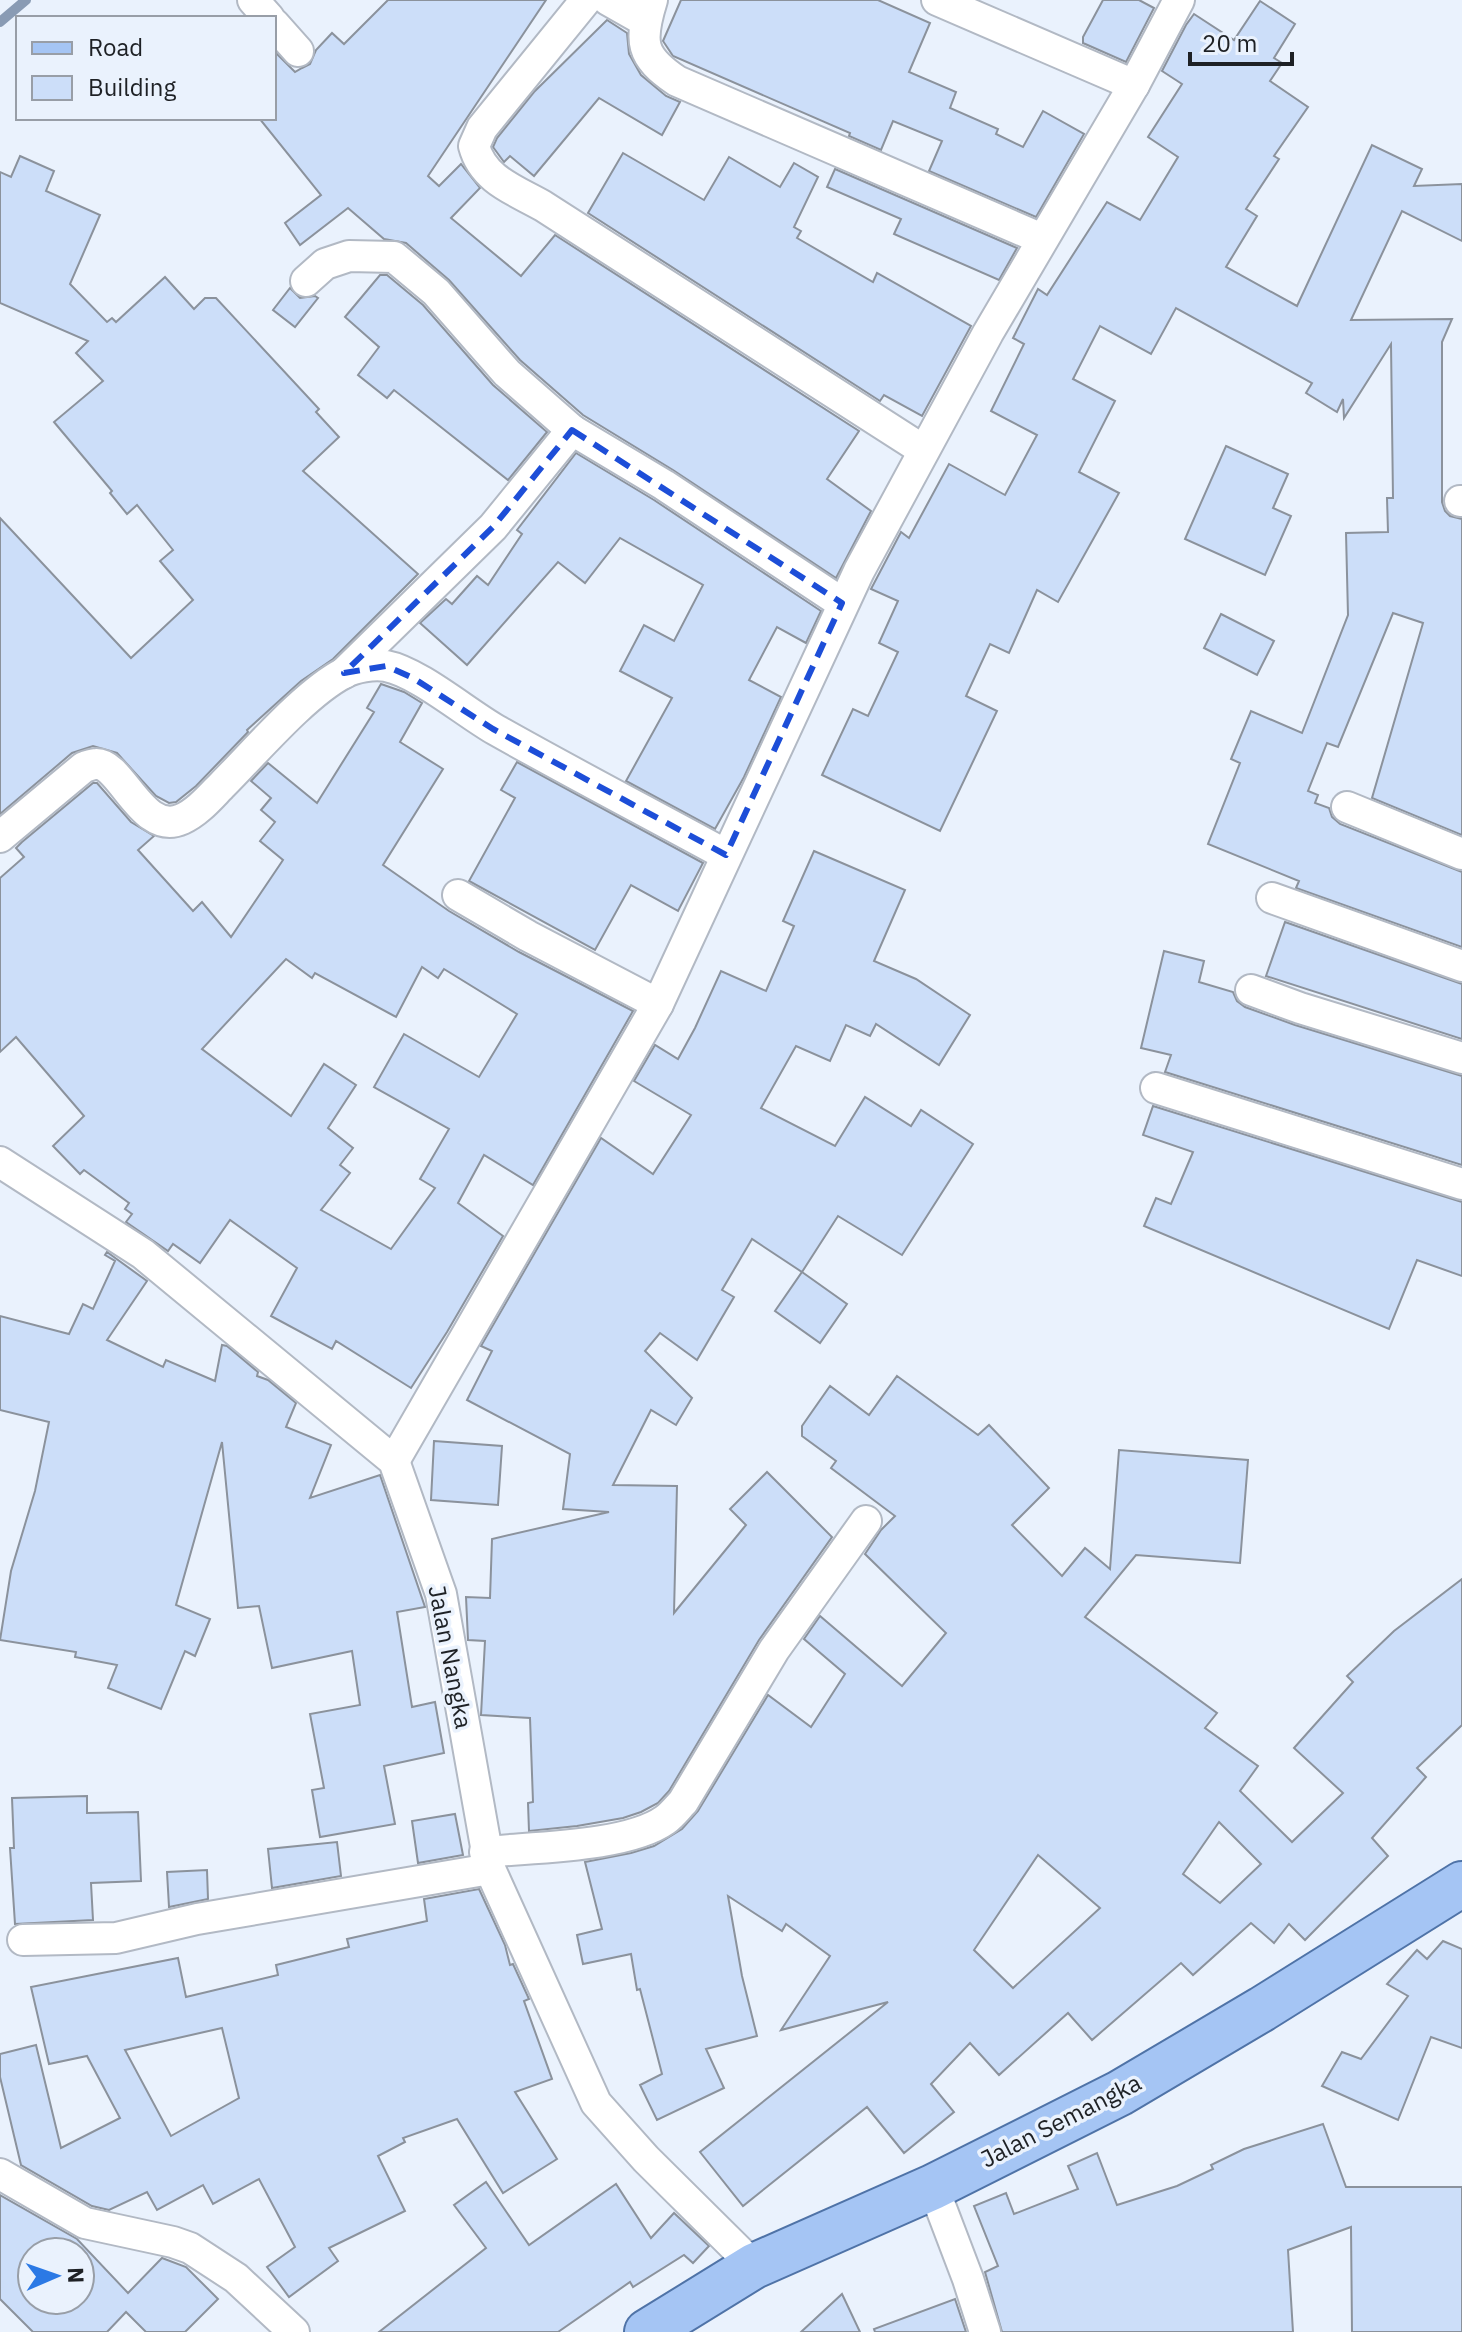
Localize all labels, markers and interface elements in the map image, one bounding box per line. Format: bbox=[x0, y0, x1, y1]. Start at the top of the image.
legend bbox=[16, 16, 276, 120]
scale bar bbox=[1190, 16, 1292, 66]
text: 20 m bbox=[1202, 27, 1257, 59]
text: Road bbox=[88, 31, 143, 63]
text: Building bbox=[88, 71, 176, 103]
street label: Jalan Nangka bbox=[421, 1583, 481, 1731]
street label: Jalan Semangka bbox=[975, 2066, 1146, 2174]
north arrow bbox=[16, 2236, 96, 2316]
text: N bbox=[62, 2267, 91, 2284]

